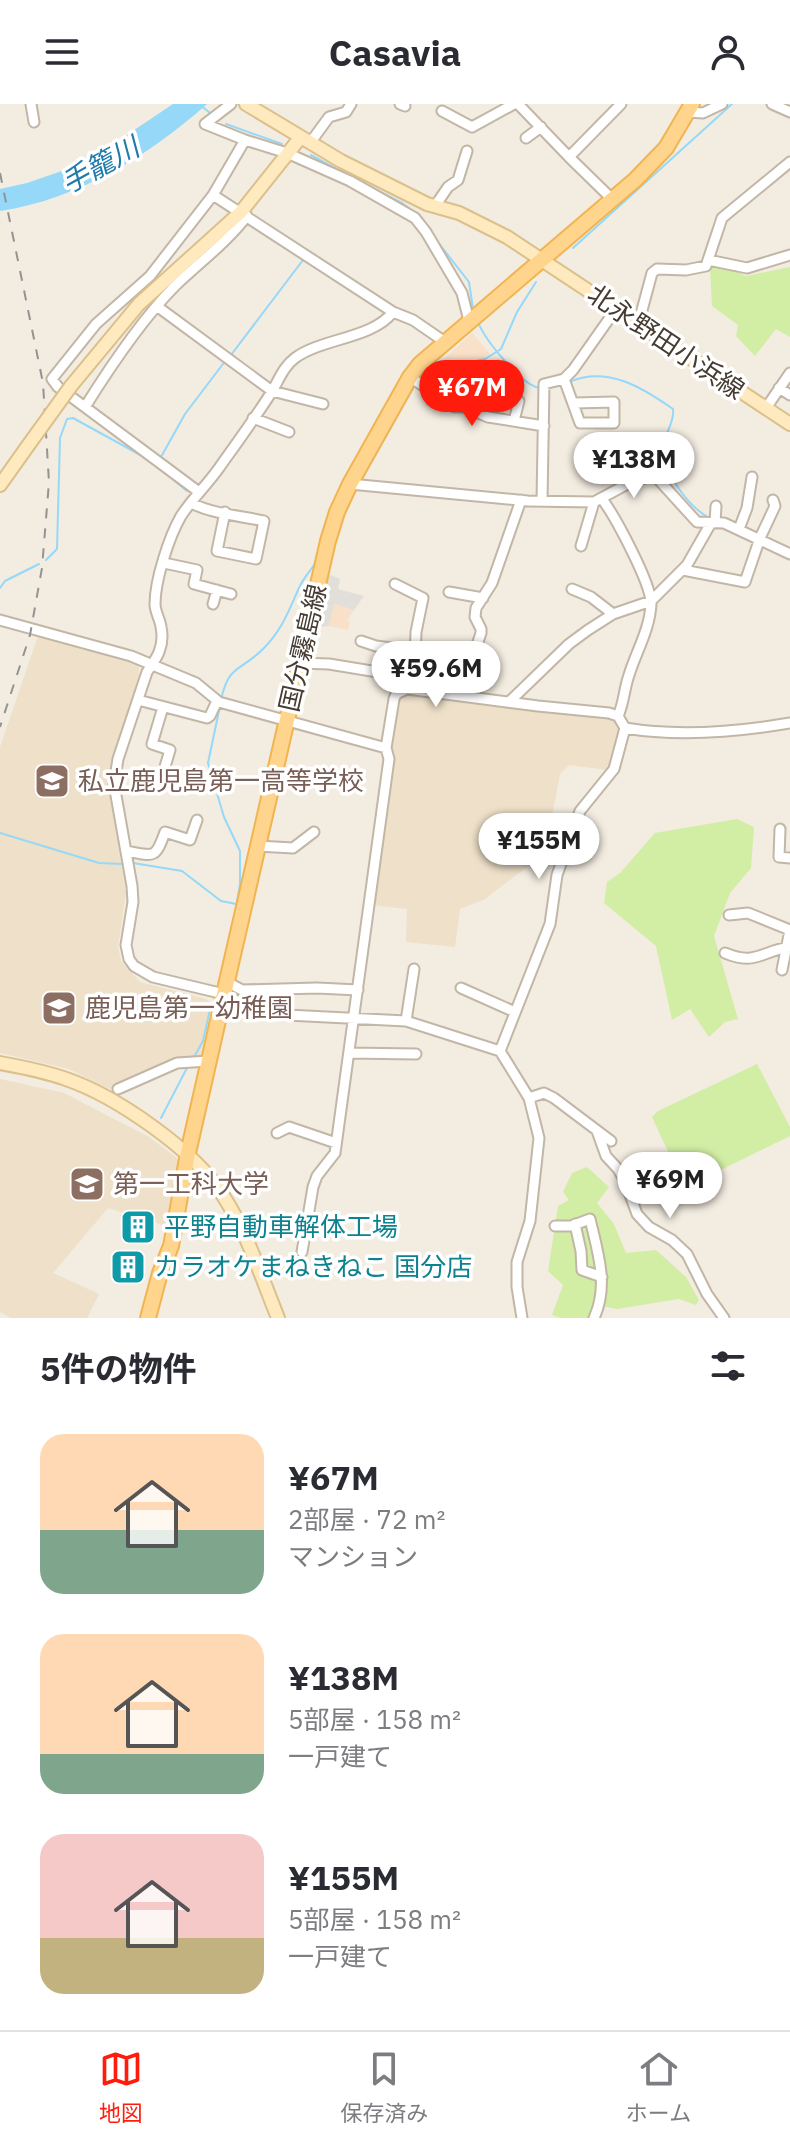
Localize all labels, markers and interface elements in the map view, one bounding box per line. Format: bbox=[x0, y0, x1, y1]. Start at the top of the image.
text: Casavia bbox=[329, 29, 461, 76]
icon: menu bbox=[40, 30, 84, 74]
icon: person bbox=[706, 30, 750, 74]
water label: 手籠川 bbox=[54, 127, 148, 201]
street label: 北永野田小浜線 bbox=[582, 276, 752, 406]
pin: ¥67M bbox=[425, 360, 519, 428]
text: ¥67M bbox=[437, 369, 507, 403]
pin: ¥138M bbox=[578, 432, 690, 500]
text: ¥138M bbox=[592, 441, 677, 475]
street label: 国分霧島線 bbox=[271, 581, 333, 715]
pin: ¥59.6M bbox=[371, 641, 501, 709]
text: ¥59.6M bbox=[389, 650, 483, 684]
school or university icon: 私立鹿児島第一高等学校 bbox=[33, 762, 71, 800]
place label: 私立鹿児島第一高等学校 bbox=[78, 763, 364, 797]
pin: ¥155M bbox=[483, 813, 595, 881]
text: ¥155M bbox=[497, 822, 582, 856]
school or university icon: 鹿児島第一幼稚園 bbox=[40, 989, 78, 1027]
place label: 鹿児島第一幼稚園 bbox=[85, 990, 293, 1024]
pin: ¥69M bbox=[623, 1152, 717, 1220]
text: ¥69M bbox=[635, 1161, 705, 1195]
school or university icon: 第一工科大学 bbox=[68, 1165, 106, 1203]
place label: 第一工科大学 bbox=[113, 1166, 269, 1200]
building icon: 平野自動車解体工場 bbox=[119, 1208, 157, 1246]
place label: 平野自動車解体工場 bbox=[164, 1209, 398, 1243]
building icon: カラオケまねきねこ 国分店 bbox=[109, 1248, 147, 1286]
place label: カラオケまねきねこ 国分店 bbox=[154, 1249, 472, 1283]
icon: filters bbox=[706, 1344, 750, 1388]
text: 5件の物件 bbox=[40, 1346, 196, 1390]
text: ¥67M bbox=[288, 1455, 379, 1499]
icon: home bbox=[104, 1466, 200, 1562]
text: 2部屋 · 72 m² bbox=[288, 1502, 445, 1536]
text: マンション bbox=[288, 1539, 418, 1573]
text: ¥138M bbox=[288, 1655, 399, 1699]
icon: home bbox=[104, 1666, 200, 1762]
text: 5部屋 · 158 m² bbox=[288, 1702, 461, 1736]
text: 一戸建て bbox=[288, 1739, 392, 1773]
text: ¥155M bbox=[288, 1855, 399, 1899]
icon: home bbox=[104, 1866, 200, 1962]
text: 5部屋 · 158 m² bbox=[288, 1902, 461, 1936]
text: 一戸建て bbox=[288, 1939, 392, 1973]
tab: 地図 bbox=[99, 2047, 143, 2127]
tab: 保存済み bbox=[340, 2047, 428, 2127]
tab: ホーム bbox=[626, 2047, 691, 2127]

